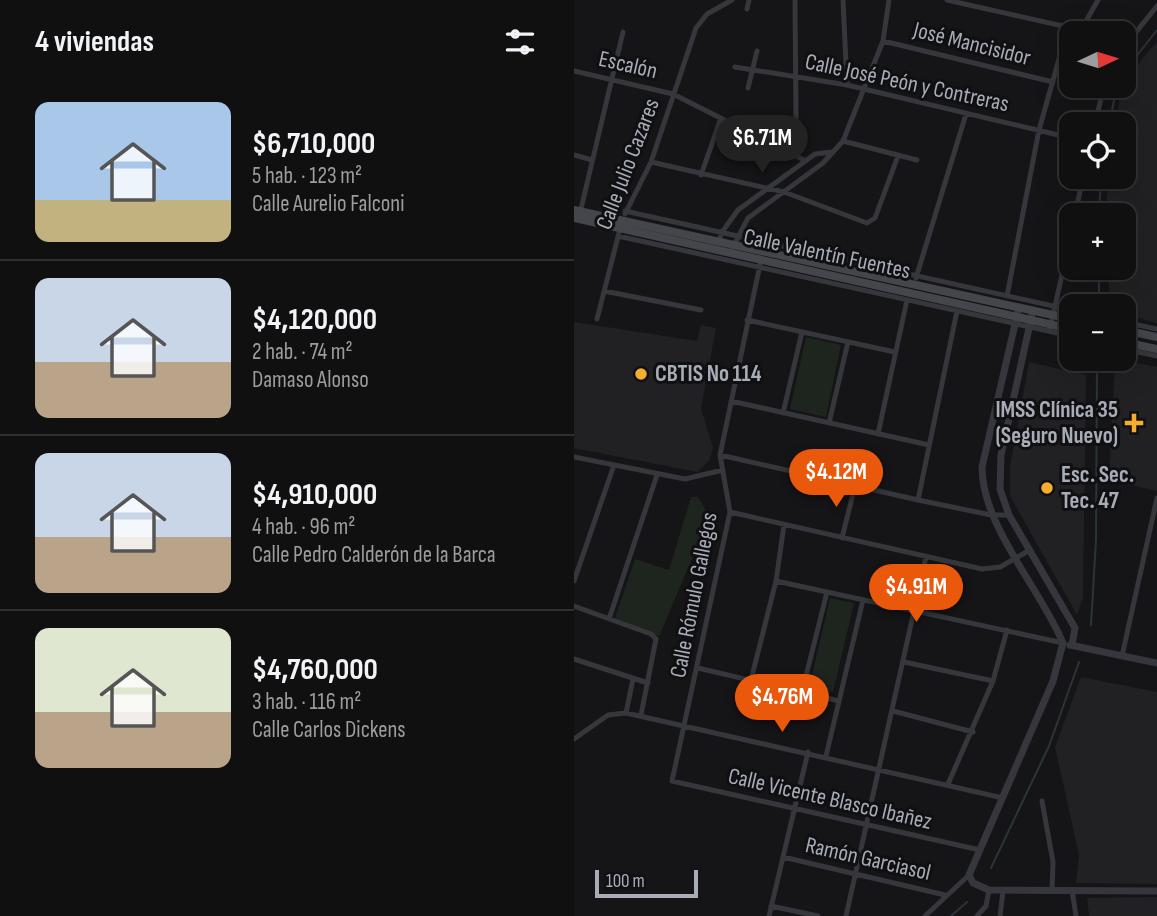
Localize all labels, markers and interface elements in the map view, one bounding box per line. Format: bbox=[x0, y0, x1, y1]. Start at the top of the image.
street label: José Mancisidor bbox=[910, 16, 1034, 72]
north arrow bbox=[1059, 21, 1136, 98]
map controls bbox=[1059, 21, 1136, 371]
icon: filters bbox=[501, 23, 539, 61]
text: 4 viviendas bbox=[35, 24, 154, 60]
street label: Escalón bbox=[596, 45, 660, 85]
street label: Calle José Peón y Contreras bbox=[803, 48, 1011, 118]
street label: Calle Julio Cazares bbox=[590, 95, 666, 233]
button: locate bbox=[1059, 112, 1136, 189]
pin: $6.71M bbox=[705, 116, 819, 175]
text: $6.71M bbox=[732, 124, 792, 152]
text: $6,710,000 bbox=[252, 126, 375, 162]
icon: home bbox=[91, 130, 175, 214]
text: 5 hab. · 123 m² bbox=[252, 162, 362, 190]
text: Calle Aurelio Falconi bbox=[252, 190, 404, 218]
button: + bbox=[1059, 203, 1136, 280]
street label: Calle Valentín Fuentes bbox=[741, 223, 913, 285]
button: − bbox=[1059, 294, 1136, 371]
text: $4,120,000 bbox=[252, 302, 377, 338]
icon: home bbox=[91, 306, 175, 390]
text: 2 hab. · 74 m² bbox=[252, 338, 353, 366]
place label: CBTIS No 114 bbox=[655, 360, 762, 388]
text: Damaso Alonso bbox=[252, 366, 369, 394]
marker: CBTIS No 114 bbox=[633, 366, 649, 382]
place label: IMSS Clínica 35 (Seguro Nuevo) bbox=[995, 396, 1118, 450]
marker: IMSS Clínica 35 (Seguro Nuevo) bbox=[1124, 413, 1144, 433]
pin: $4.12M bbox=[779, 449, 893, 509]
text: $4.12M bbox=[805, 458, 867, 486]
place label: Esc. Sec. Tec. 47 bbox=[1061, 461, 1134, 515]
text: $4,910,000 bbox=[252, 477, 377, 513]
marker: Esc. Sec. Tec. 47 bbox=[1039, 480, 1055, 496]
icon: home bbox=[91, 481, 175, 565]
street label: Calle Rómulo Gallegos bbox=[664, 510, 724, 680]
text: 4 hab. · 96 m² bbox=[252, 513, 355, 541]
text: Calle Pedro Calderón de la Barca bbox=[252, 541, 496, 569]
pin: $4.91M bbox=[859, 564, 973, 624]
text: $4.91M bbox=[885, 573, 947, 601]
text: $4,760,000 bbox=[252, 652, 378, 688]
icon: home bbox=[91, 656, 175, 740]
pin: $4.76M bbox=[725, 674, 839, 734]
text: $4.76M bbox=[751, 683, 813, 711]
text: 3 hab. · 116 m² bbox=[252, 688, 361, 716]
text: Calle Carlos Dickens bbox=[252, 716, 406, 744]
street label: Calle Vicente Blasco Ibañez bbox=[725, 762, 935, 836]
street label: Ramón Garciasol bbox=[803, 831, 933, 887]
scale bar bbox=[595, 867, 698, 899]
text: 100 m bbox=[606, 870, 645, 893]

